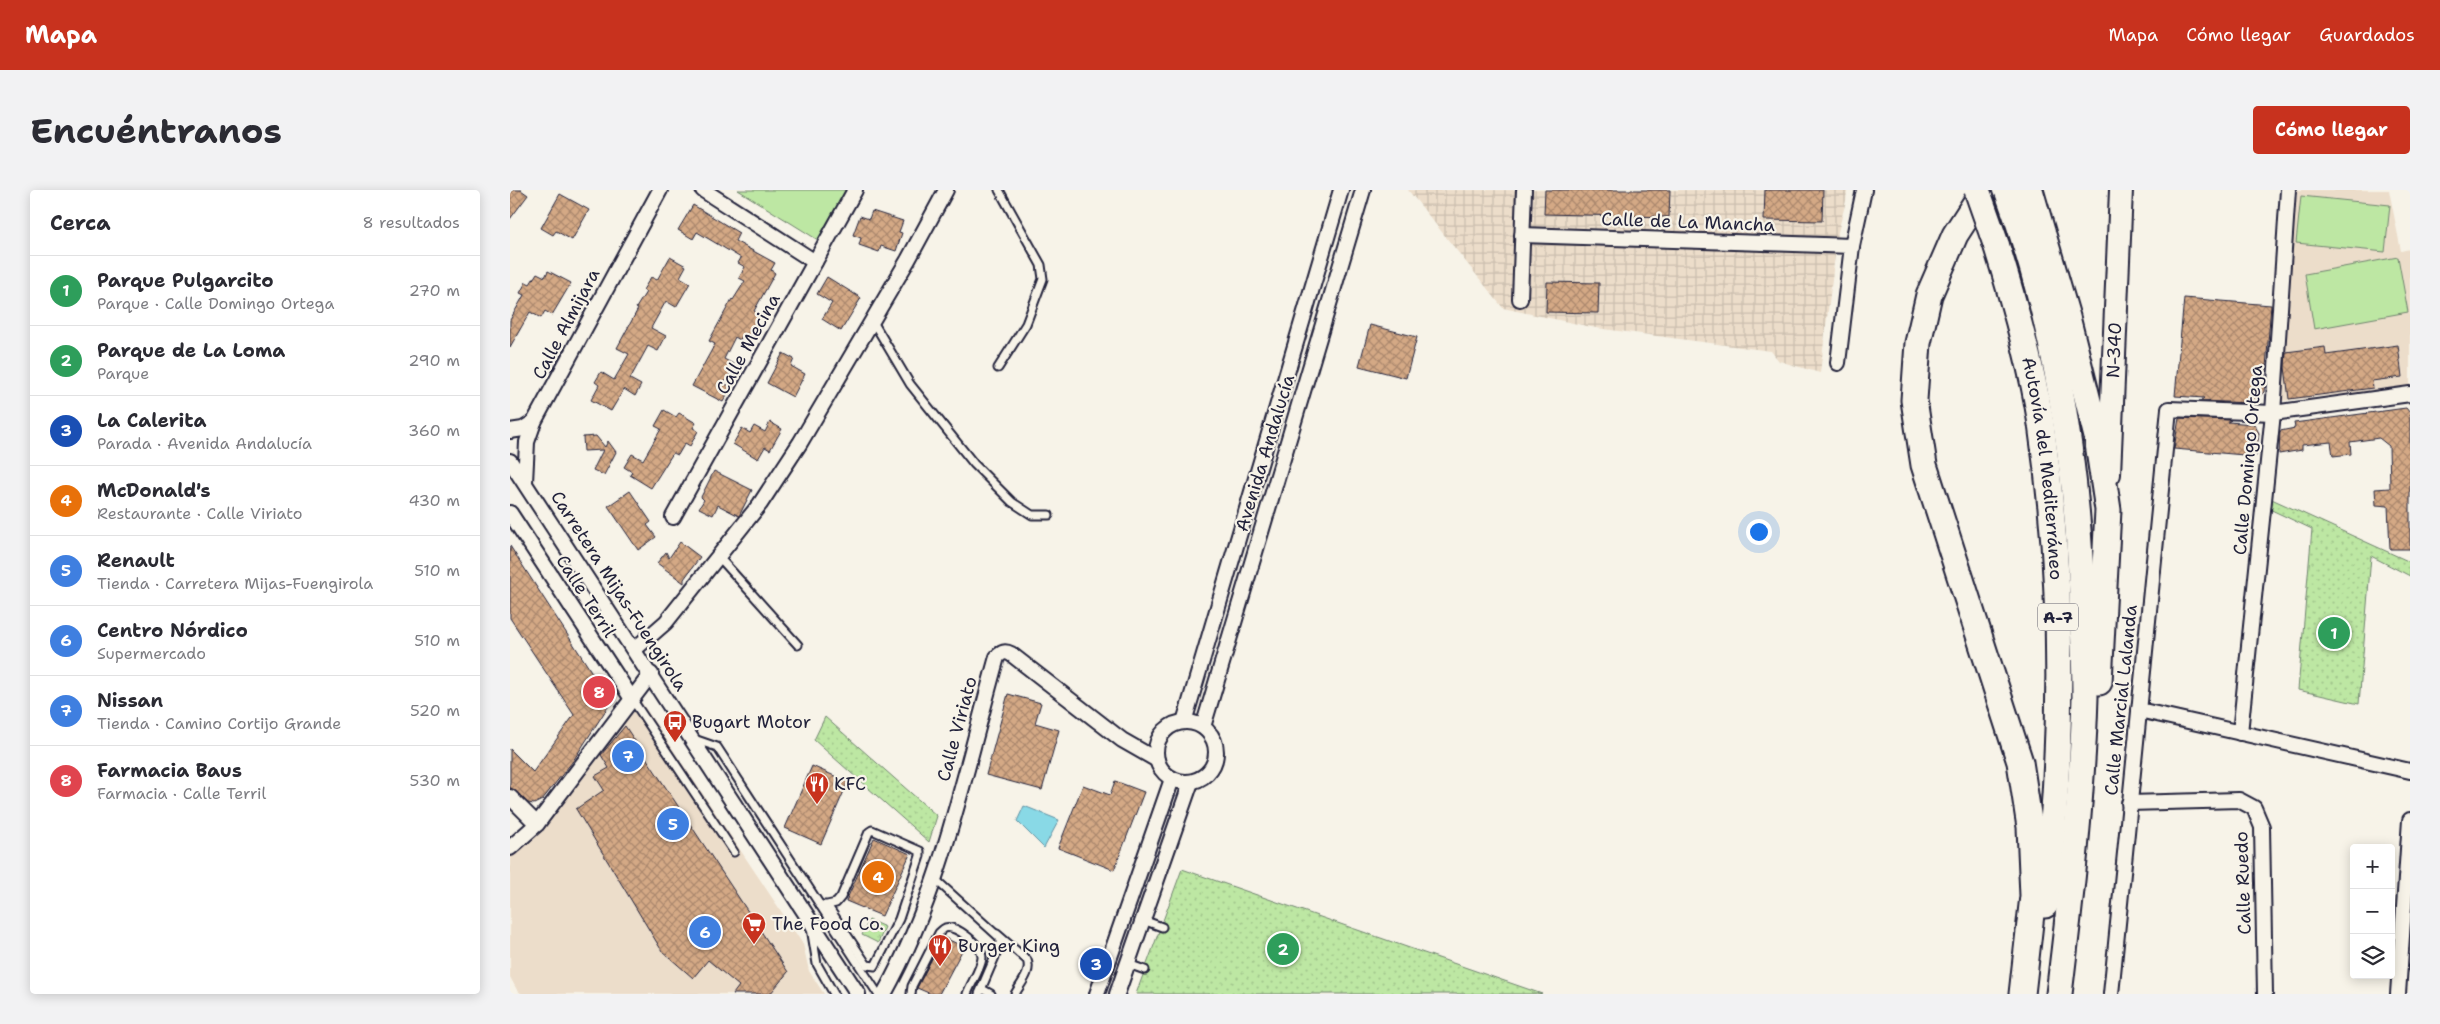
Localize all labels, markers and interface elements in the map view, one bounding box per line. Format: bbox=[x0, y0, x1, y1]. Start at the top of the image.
text: Mapa bbox=[25, 19, 97, 51]
text: Mapa bbox=[2108, 23, 2158, 47]
text: Cómo llegar bbox=[2186, 23, 2291, 47]
text: Guardados bbox=[2319, 23, 2415, 47]
button: Cómo llegar bbox=[2253, 106, 2410, 154]
text: Encuéntranos bbox=[30, 107, 282, 154]
street label: Calle de La Mancha bbox=[1601, 207, 1775, 237]
text: Cerca bbox=[50, 209, 111, 237]
text: 8 resultados bbox=[362, 212, 460, 233]
street label: Calle Almijara bbox=[527, 265, 605, 383]
text: Parque Pulgarcito bbox=[97, 268, 274, 293]
text: 1 bbox=[62, 280, 70, 301]
text: 270 m bbox=[409, 280, 460, 301]
street label: Calle Mecina bbox=[710, 289, 786, 399]
text: Parque · Calle Domingo Ortega bbox=[97, 293, 334, 314]
street label: N-340 bbox=[2101, 322, 2127, 379]
text: Parque de La Loma bbox=[97, 338, 285, 363]
text: 2 bbox=[60, 350, 72, 371]
text: 290 m bbox=[408, 350, 460, 371]
street label: Autovía del Mediterráneo bbox=[2016, 355, 2068, 581]
text: Parque bbox=[97, 363, 149, 384]
street label: Calle Domingo Ortega bbox=[2228, 364, 2268, 556]
street label: Avenida Andalucía bbox=[1230, 372, 1300, 534]
text: La Calerita bbox=[97, 408, 206, 433]
text: 3 bbox=[60, 420, 72, 441]
text: 360 m bbox=[408, 420, 460, 441]
text: Parada · Avenida Andalucía bbox=[97, 433, 312, 454]
text: McDonald's bbox=[97, 478, 210, 503]
street label: Carretera Mijas-Fuengirola bbox=[545, 486, 693, 696]
text: 4 bbox=[60, 490, 72, 511]
text: 430 m bbox=[409, 490, 460, 511]
text: Restaurante · Calle Viriato bbox=[97, 503, 302, 524]
your location bbox=[1746, 519, 1772, 545]
text: Renault bbox=[97, 548, 175, 573]
street label: Calle Terril bbox=[550, 550, 622, 642]
text: 5 bbox=[61, 560, 71, 581]
text: 510 m bbox=[414, 560, 460, 581]
text: Tienda · Carretera Mijas-Fuengirola bbox=[97, 573, 373, 594]
street label: Calle Marcial Lalanda bbox=[2099, 603, 2143, 797]
road number: A-7 bbox=[2038, 604, 2078, 631]
pin: 1 bbox=[2318, 614, 2350, 652]
text: Centro Nórdico bbox=[97, 618, 248, 643]
text: 6 bbox=[60, 630, 72, 651]
text: 510 m bbox=[414, 630, 460, 651]
text: Supermercado bbox=[97, 643, 206, 664]
pin: 8 bbox=[583, 673, 615, 711]
street label: Calle Viriato bbox=[931, 674, 983, 784]
text: Nissan bbox=[97, 688, 163, 713]
text: 7 bbox=[60, 700, 72, 721]
text: 520 m bbox=[410, 700, 460, 721]
bus stop icon: Bugart Motor bbox=[662, 709, 688, 743]
place label: Bugart Motor bbox=[692, 710, 811, 734]
text: Tienda · Camino Cortijo Grande bbox=[97, 713, 341, 734]
pin: 7 bbox=[612, 737, 644, 775]
text: Farmacia Baus bbox=[97, 758, 242, 783]
text: 8 bbox=[60, 770, 72, 791]
text: 530 m bbox=[410, 770, 460, 791]
restaurant icon: KFC bbox=[804, 771, 830, 805]
place label: KFC bbox=[834, 772, 866, 796]
text: Farmacia · Calle Terril bbox=[97, 783, 266, 804]
pin: 5 bbox=[657, 805, 689, 843]
street label: Calle Ruedo bbox=[2229, 831, 2257, 935]
map controls bbox=[2350, 844, 2395, 979]
button: + bbox=[2350, 844, 2395, 889]
pin: 4 bbox=[862, 858, 894, 896]
button: − bbox=[2350, 889, 2395, 934]
supermarket icon: The Food Co. bbox=[741, 911, 767, 945]
place label: The Food Co. bbox=[772, 912, 884, 936]
pin: 6 bbox=[689, 913, 721, 951]
pin: 2 bbox=[1267, 930, 1299, 968]
restaurant icon: Burger King bbox=[927, 933, 953, 967]
place label: Burger King bbox=[958, 934, 1060, 958]
button: layers bbox=[2350, 934, 2395, 979]
pin: 3 bbox=[1080, 945, 1112, 983]

